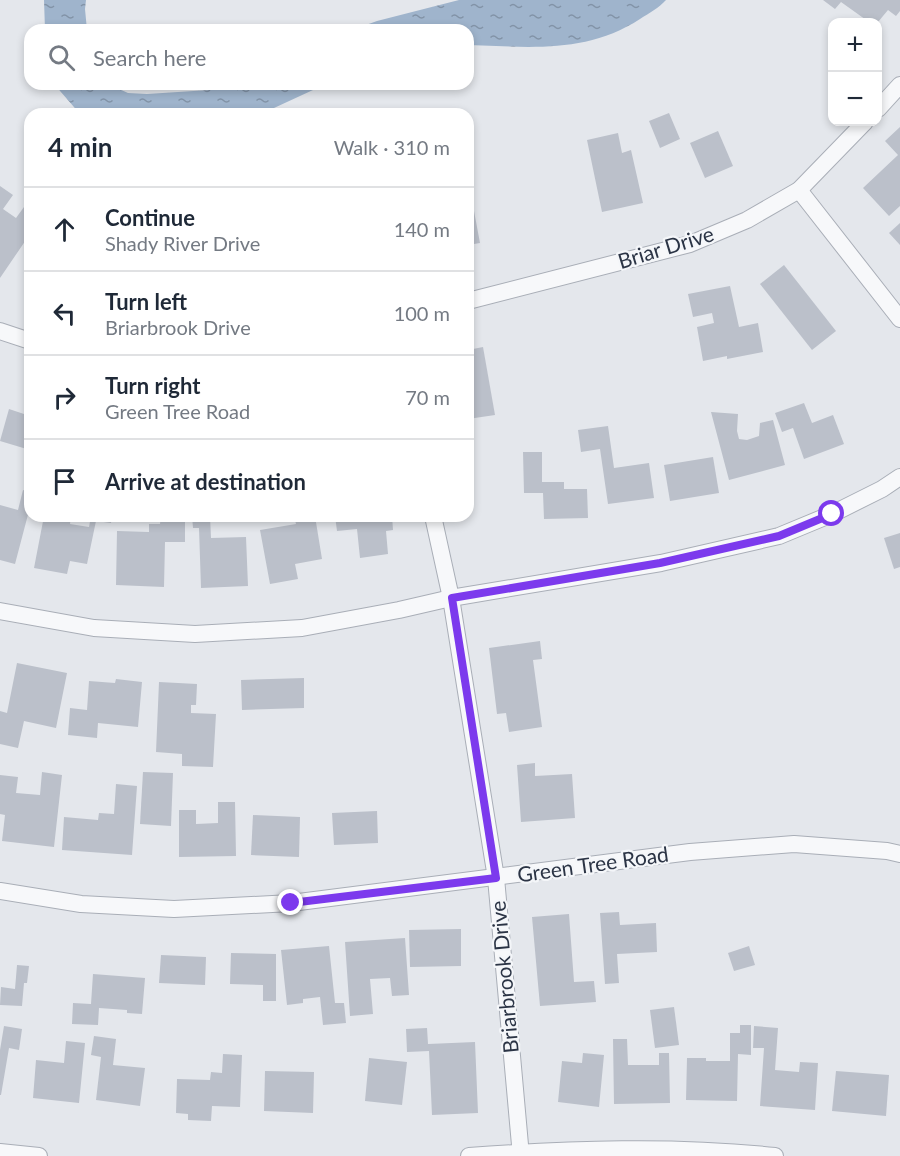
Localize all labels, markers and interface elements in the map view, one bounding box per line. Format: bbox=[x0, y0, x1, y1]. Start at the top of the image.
map controls bbox=[828, 18, 882, 126]
button: + bbox=[828, 18, 882, 72]
search box bbox=[24, 24, 474, 90]
icon: search bbox=[45, 41, 78, 74]
text: Search here bbox=[93, 44, 206, 71]
button: − bbox=[828, 72, 882, 126]
text: 4 min bbox=[48, 131, 112, 163]
text: Walk · 310 m bbox=[334, 135, 450, 159]
text: Continue bbox=[105, 204, 195, 231]
icon: ahead bbox=[48, 213, 81, 246]
text: 140 m bbox=[394, 217, 450, 241]
street label: Briar Drive bbox=[615, 220, 717, 273]
text: Shady River Drive bbox=[105, 231, 260, 255]
text: Turn left bbox=[105, 288, 187, 315]
icon: left bbox=[48, 297, 81, 330]
text: 100 m bbox=[394, 301, 450, 325]
text: Briarbrook Drive bbox=[105, 315, 251, 339]
text: Turn right bbox=[105, 372, 200, 399]
icon: right bbox=[48, 381, 81, 414]
text: 70 m bbox=[405, 385, 450, 409]
text: Green Tree Road bbox=[105, 399, 250, 423]
icon: arrive bbox=[48, 465, 81, 498]
text: Arrive at destination bbox=[105, 468, 306, 495]
route start bbox=[818, 500, 844, 526]
street label: Green Tree Road bbox=[516, 841, 670, 887]
route end bbox=[277, 889, 303, 915]
street label: Briarbrook Drive bbox=[484, 900, 523, 1054]

